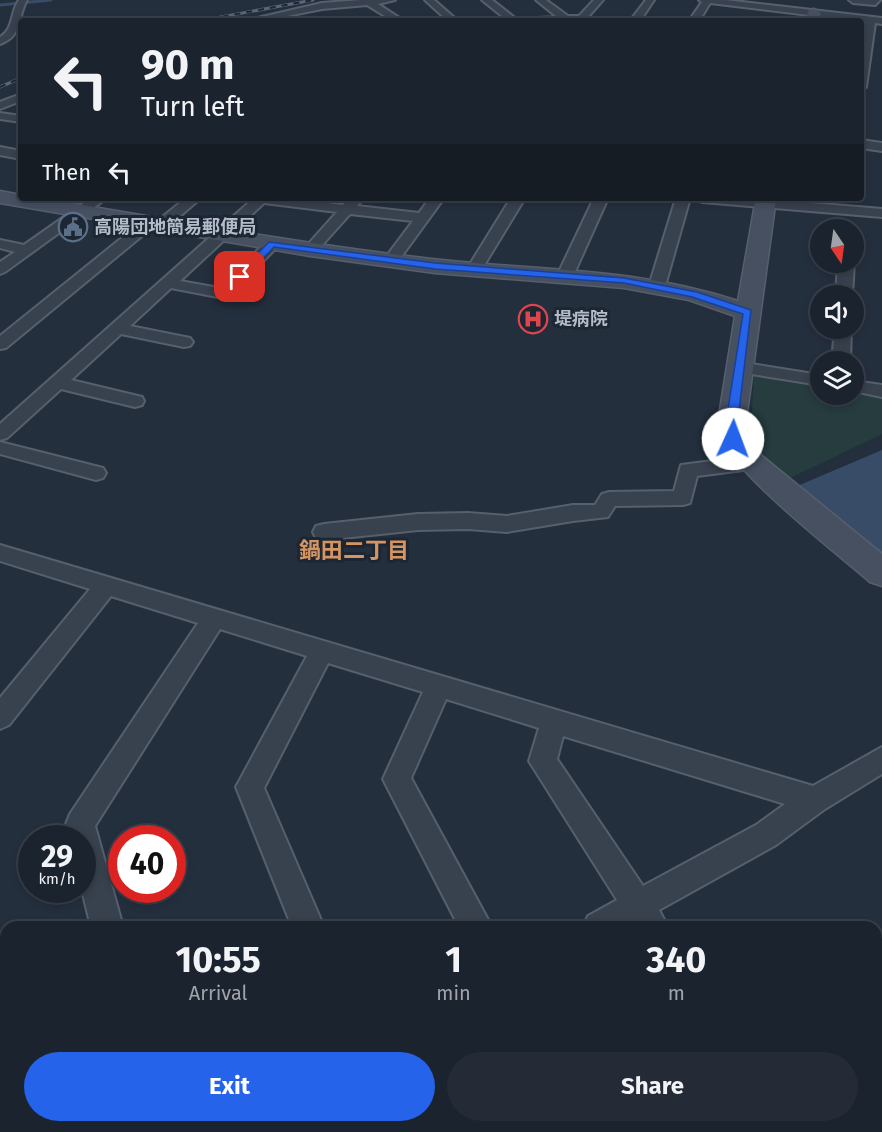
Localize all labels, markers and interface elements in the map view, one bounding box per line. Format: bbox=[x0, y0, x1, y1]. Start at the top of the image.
text: 90 m bbox=[141, 40, 235, 90]
icon: left bbox=[42, 42, 120, 120]
text: Turn left bbox=[141, 91, 244, 123]
icon: left bbox=[103, 156, 136, 189]
text: Then bbox=[42, 159, 91, 186]
public building icon: 高陽団地簡易郵便局 bbox=[57, 211, 89, 243]
place label: 高陽団地簡易郵便局 bbox=[94, 216, 256, 238]
north arrow bbox=[810, 219, 864, 273]
map controls bbox=[810, 219, 864, 405]
pin bbox=[214, 251, 265, 302]
icon: arrive bbox=[223, 260, 256, 293]
button: sound bbox=[810, 285, 864, 339]
hospital icon: 堤病院 bbox=[517, 303, 549, 335]
place label: 堤病院 bbox=[554, 308, 608, 330]
button: layers bbox=[810, 351, 864, 405]
position arrow bbox=[701, 407, 765, 471]
district label: 鍋田二丁目 bbox=[299, 537, 409, 564]
speed limit sign: 40 bbox=[108, 825, 186, 903]
text: 29 bbox=[41, 839, 73, 875]
text: km/h bbox=[38, 870, 76, 888]
text: 10:55 bbox=[176, 938, 261, 982]
text: 1 bbox=[445, 938, 462, 982]
text: 340 bbox=[646, 938, 706, 982]
text: Arrival bbox=[189, 981, 247, 1005]
text: min bbox=[436, 981, 471, 1005]
text: m bbox=[668, 981, 685, 1005]
button: Exit bbox=[24, 1052, 435, 1121]
button: Share bbox=[447, 1052, 858, 1121]

